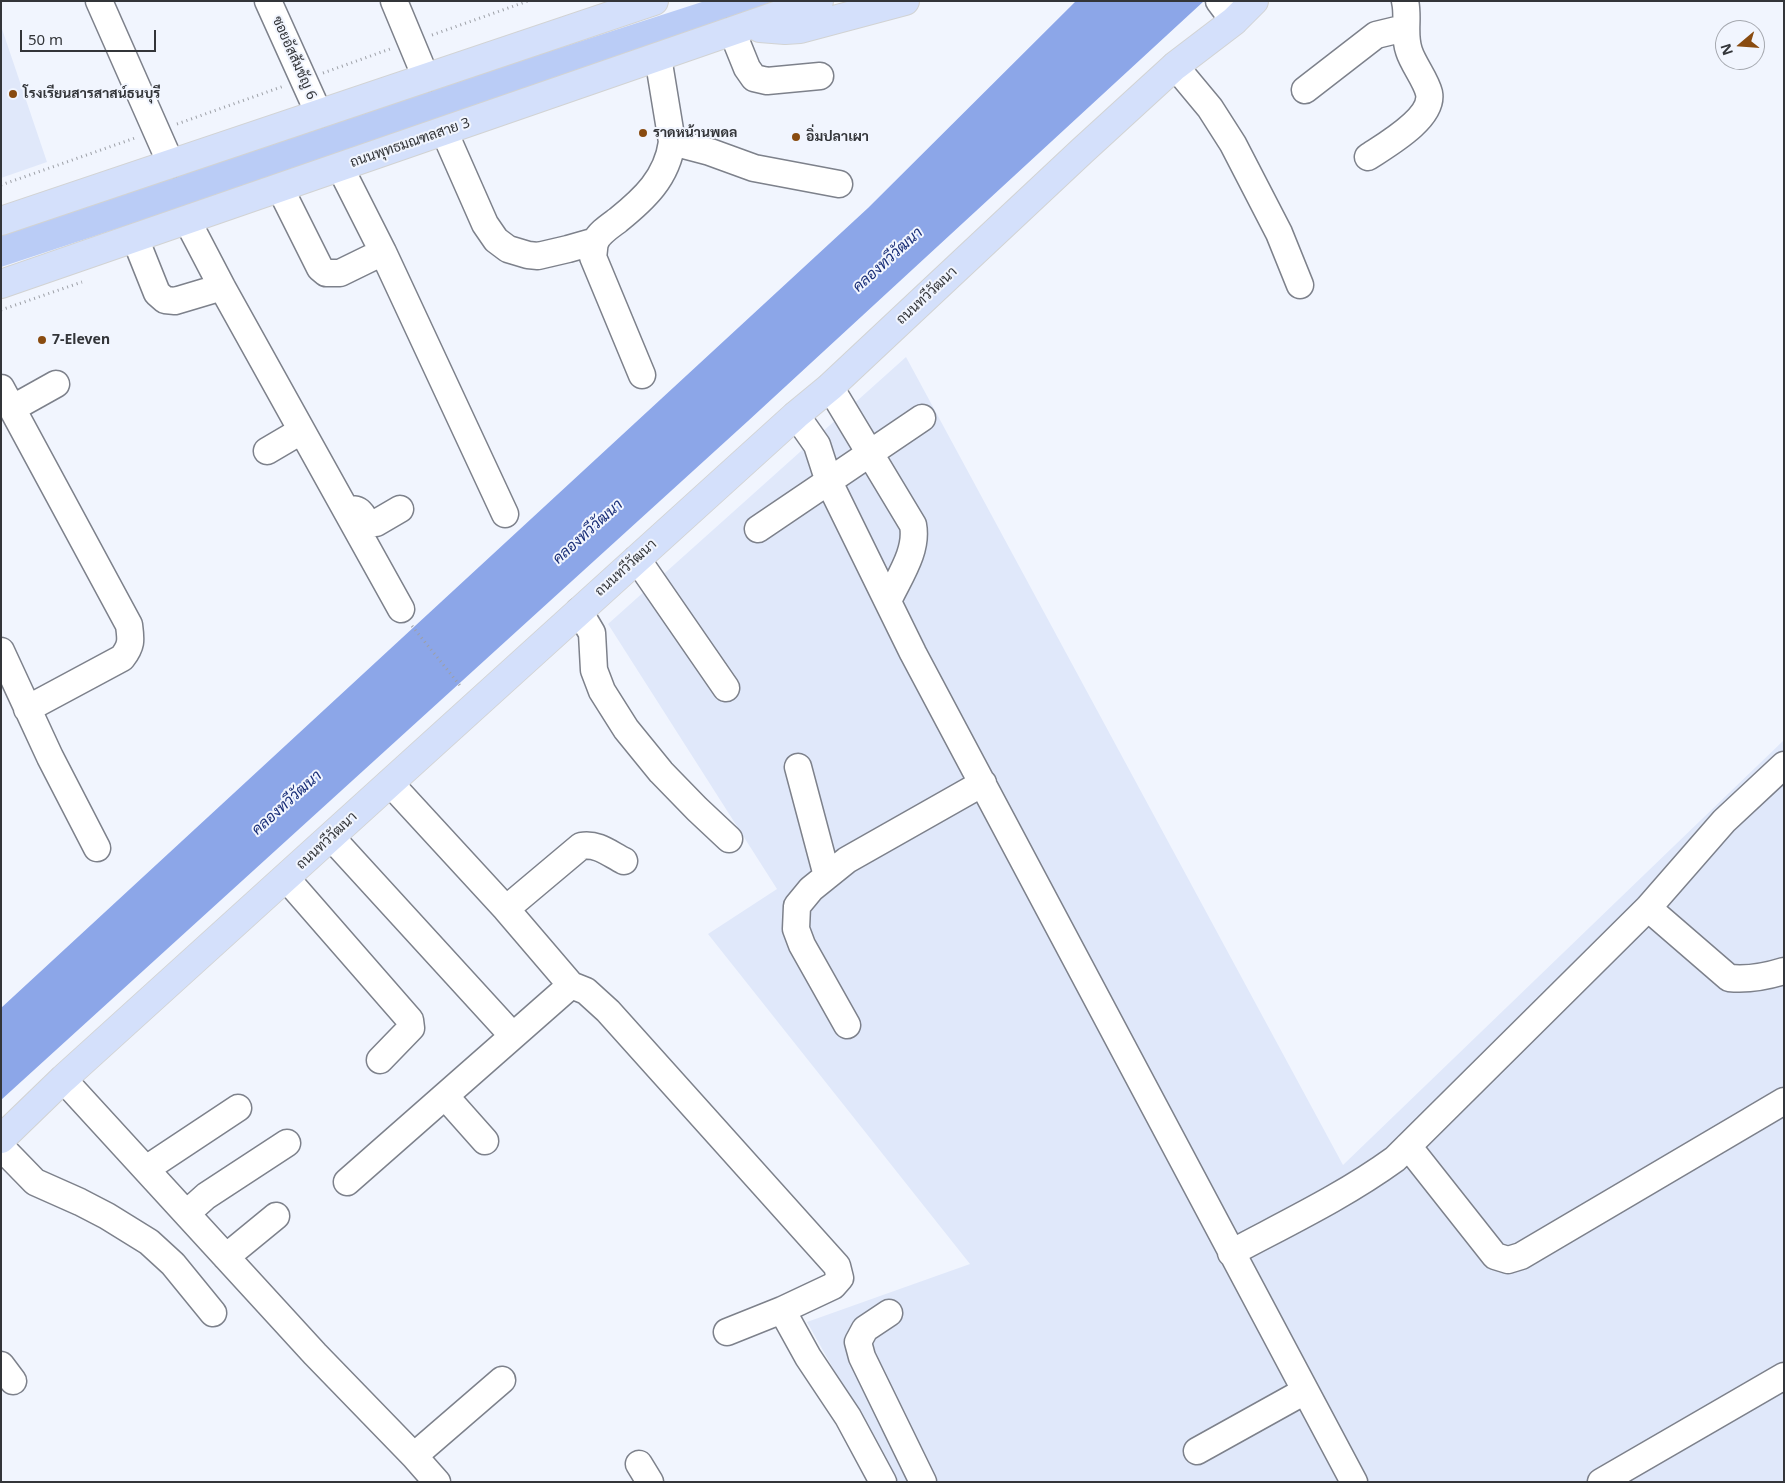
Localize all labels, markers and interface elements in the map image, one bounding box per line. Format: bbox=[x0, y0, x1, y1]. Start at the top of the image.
street label: ซอยอัสสัมชัญ 6 bbox=[268, 14, 320, 102]
scale bar bbox=[22, 20, 159, 52]
north arrow bbox=[1715, 20, 1765, 70]
text: 50 m bbox=[28, 29, 63, 49]
text: N bbox=[1715, 41, 1737, 58]
place label: โรงเรียนสารสาสน์ธนบุรี bbox=[23, 86, 160, 102]
marker: โรงเรียนสารสาสน์ธนบุรี bbox=[7, 88, 19, 100]
street label: ถนนพุทธมณฑลสาย 3 bbox=[348, 115, 472, 171]
place label: ราดหน้านพดล bbox=[653, 125, 737, 141]
marker: ราดหน้านพดล bbox=[637, 127, 649, 139]
place label: อิ่มปลาเผา bbox=[806, 129, 869, 145]
marker: อิ่มปลาเผา bbox=[790, 131, 802, 143]
water label: คลองทวีวัฒนา bbox=[849, 224, 927, 296]
street label: ถนนทวีวัฒนา bbox=[893, 264, 961, 328]
place label: 7-Eleven bbox=[52, 332, 110, 348]
marker: 7-Eleven bbox=[36, 334, 48, 346]
water label: คลองทวีวัฒนา bbox=[549, 496, 627, 568]
street label: ถนนทวีวัฒนา bbox=[592, 536, 660, 600]
water label: คลองทวีวัฒนา bbox=[248, 767, 326, 839]
street label: ถนนทวีวัฒนา bbox=[293, 809, 361, 873]

